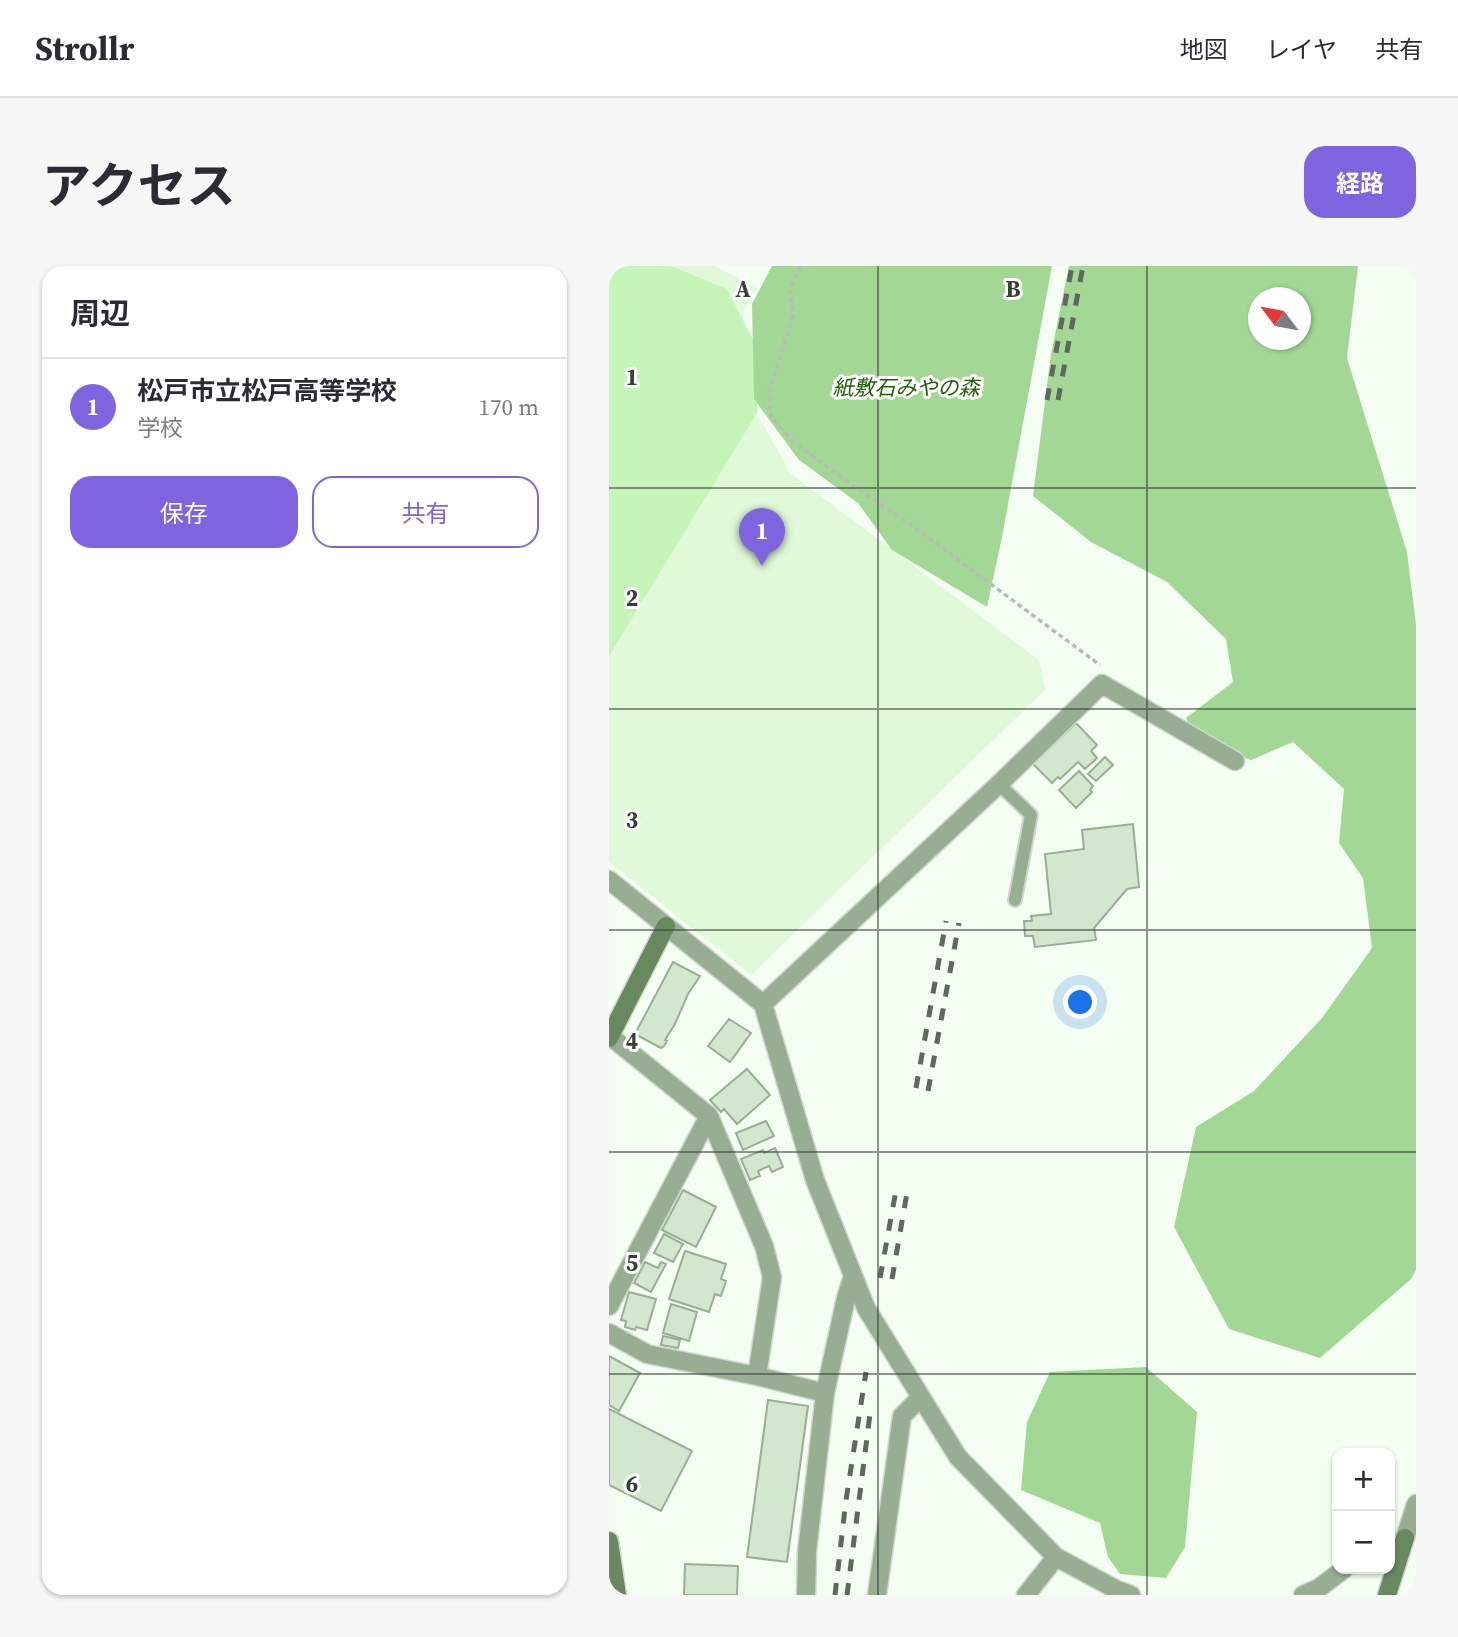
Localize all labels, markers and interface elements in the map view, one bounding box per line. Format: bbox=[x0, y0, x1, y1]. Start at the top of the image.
text: Strollr bbox=[35, 26, 134, 71]
text: 地図 bbox=[1180, 33, 1228, 66]
text: レイヤ bbox=[1266, 33, 1337, 66]
text: 共有 bbox=[1375, 33, 1423, 66]
button: 経路 bbox=[1304, 146, 1416, 218]
text: アクセス bbox=[42, 152, 236, 219]
text: A bbox=[735, 273, 751, 305]
text: B bbox=[1006, 273, 1021, 305]
north arrow bbox=[1248, 287, 1311, 350]
text: 周辺 bbox=[70, 293, 130, 334]
text: 1 bbox=[626, 361, 638, 393]
text: 松戸市立松戸高等学校 bbox=[137, 373, 397, 409]
park label: 紙敷石みやの森 bbox=[833, 373, 981, 402]
text: 1 bbox=[87, 391, 99, 423]
text: 170 m bbox=[478, 391, 539, 423]
text: 学校 bbox=[137, 412, 183, 444]
button: 保存 bbox=[70, 476, 298, 548]
button: 共有 bbox=[312, 476, 539, 548]
pin: 1 bbox=[739, 508, 785, 566]
text: 2 bbox=[626, 582, 638, 614]
text: 3 bbox=[626, 804, 638, 836]
your location bbox=[1063, 985, 1097, 1019]
text: 4 bbox=[626, 1025, 638, 1057]
text: 5 bbox=[626, 1247, 638, 1279]
map controls bbox=[1332, 1448, 1395, 1574]
button: + bbox=[1332, 1448, 1395, 1511]
text: 6 bbox=[626, 1468, 638, 1500]
button: − bbox=[1332, 1511, 1395, 1574]

